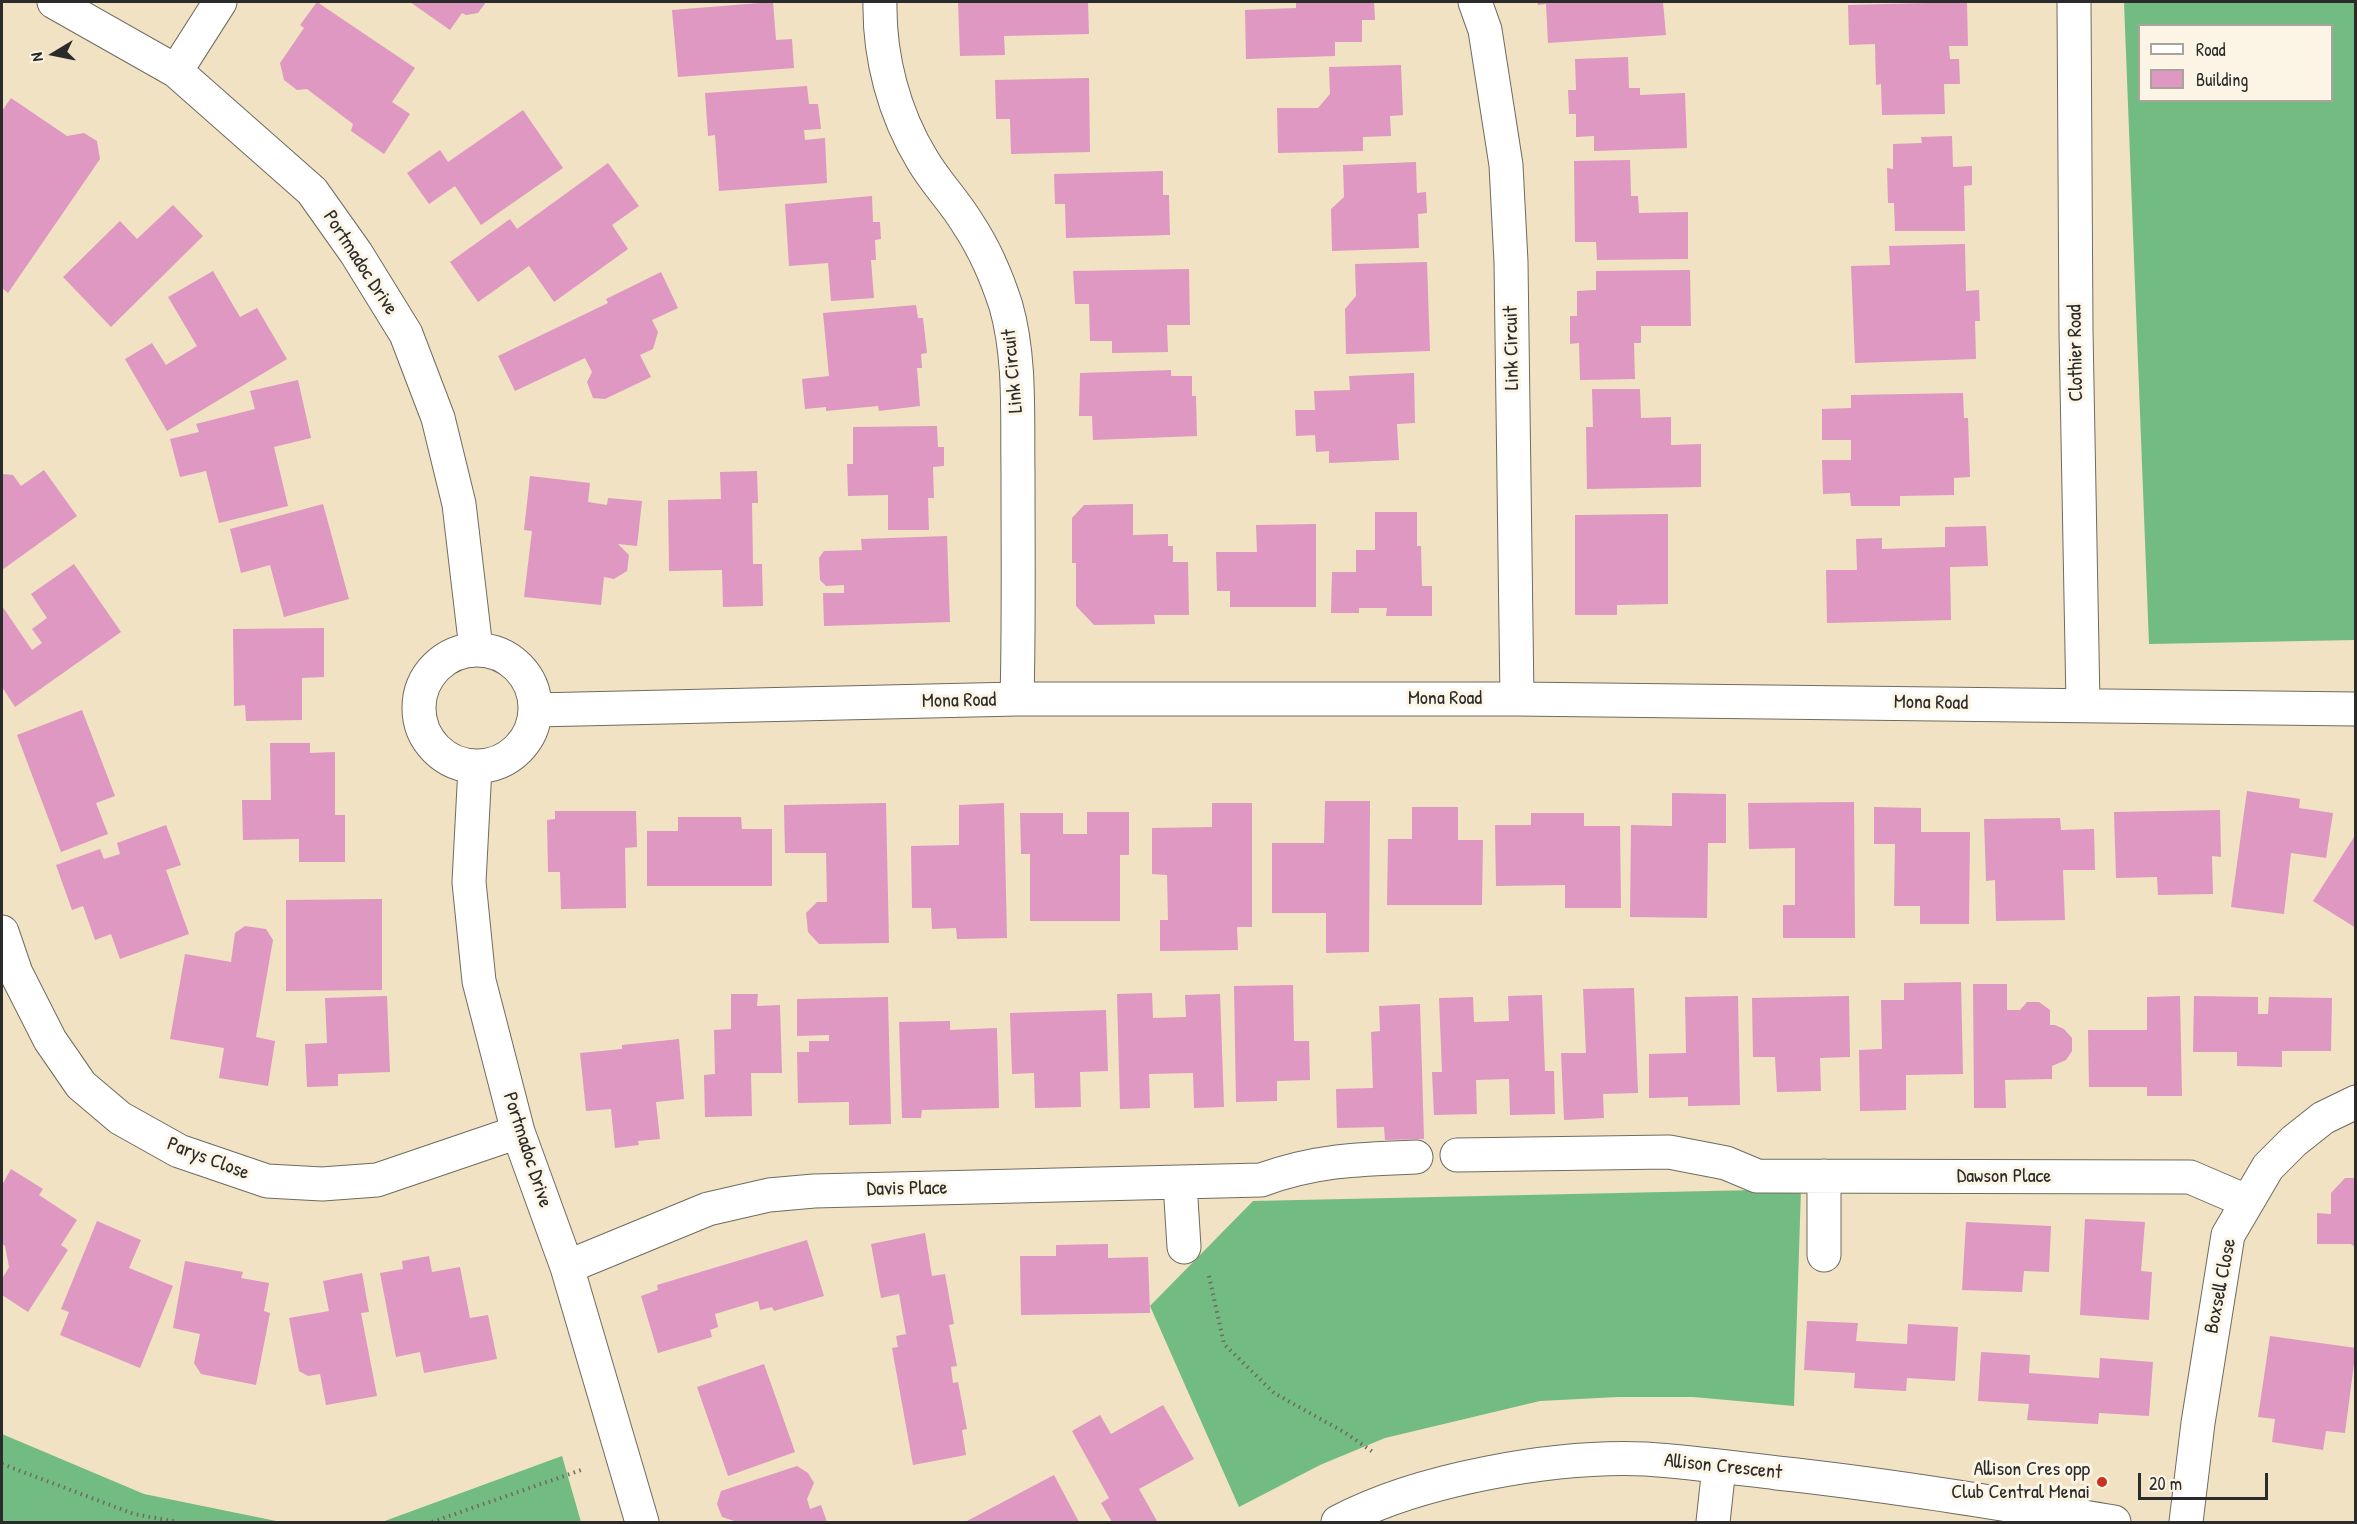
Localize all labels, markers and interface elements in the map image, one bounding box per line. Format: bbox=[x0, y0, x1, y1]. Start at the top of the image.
north arrow bbox=[24, 24, 84, 84]
legend bbox=[2138, 24, 2333, 102]
text: Road bbox=[2196, 37, 2226, 62]
text: N bbox=[25, 51, 48, 63]
text: Building bbox=[2196, 67, 2248, 92]
street label: Portmadoc Drive bbox=[317, 206, 403, 320]
street label: Clothier Road bbox=[2063, 304, 2089, 402]
street label: Link Circuit bbox=[1499, 306, 1525, 390]
street label: Link Circuit bbox=[997, 328, 1029, 414]
street label: Mona Road bbox=[1408, 687, 1482, 711]
street label: Mona Road bbox=[922, 688, 996, 714]
street label: Mona Road bbox=[1894, 690, 1968, 716]
street label: Portmadoc Drive bbox=[497, 1089, 557, 1211]
street label: Parys Close bbox=[164, 1132, 252, 1186]
street label: Dawson Place bbox=[1957, 1165, 2051, 1189]
street label: Davis Place bbox=[866, 1176, 948, 1202]
street label: Boxsell Close bbox=[2200, 1237, 2242, 1335]
street label: Allison Crescent bbox=[1663, 1449, 1783, 1485]
place label: Allison Cres opp Club Central Menai bbox=[1951, 1458, 2090, 1505]
scale bar bbox=[2141, 1461, 2272, 1499]
text: 20 m bbox=[2149, 1471, 2182, 1496]
marker: Allison Cres opp Club Central Menai bbox=[2095, 1475, 2109, 1489]

